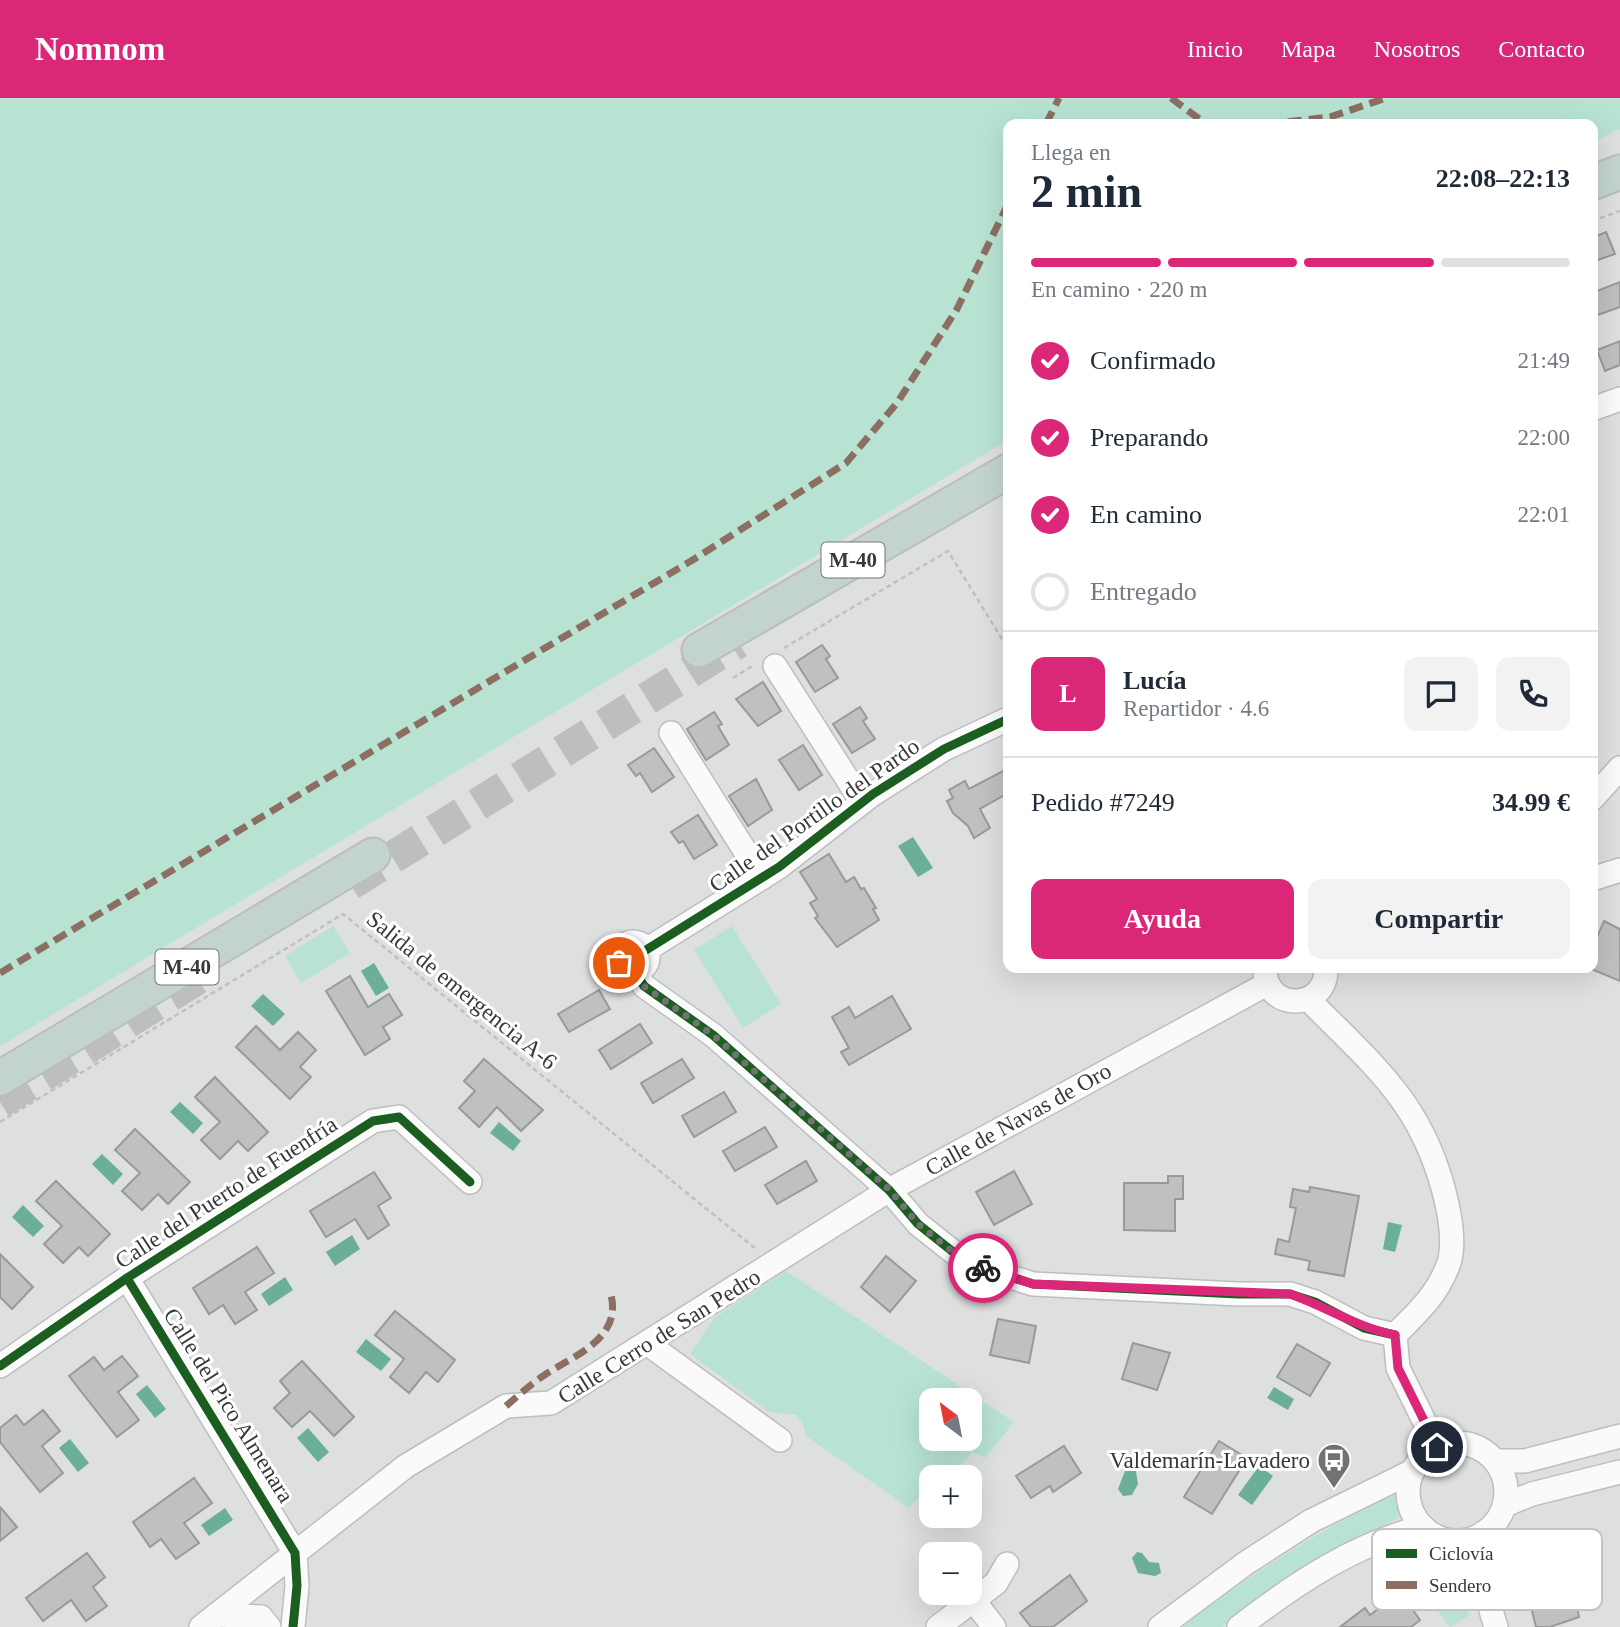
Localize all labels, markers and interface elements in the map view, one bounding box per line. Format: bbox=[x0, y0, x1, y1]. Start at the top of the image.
text: Nomnom bbox=[35, 31, 165, 67]
text: Inicio bbox=[1187, 36, 1243, 62]
text: Mapa bbox=[1281, 36, 1336, 62]
text: Nosotros bbox=[1374, 36, 1460, 62]
text: Contacto bbox=[1498, 36, 1585, 62]
text: Llega en bbox=[1031, 140, 1111, 165]
text: 22:08–22:13 bbox=[1436, 164, 1570, 193]
text: 2 min bbox=[1031, 166, 1142, 217]
text: En camino · 220 m bbox=[1031, 277, 1207, 302]
icon: check bbox=[1031, 342, 1069, 380]
text: Confirmado bbox=[1090, 346, 1216, 375]
text: 21:49 bbox=[1518, 348, 1570, 373]
icon: check bbox=[1031, 419, 1069, 457]
text: Preparando bbox=[1090, 423, 1208, 452]
text: 22:00 bbox=[1518, 425, 1570, 450]
icon: check bbox=[1031, 496, 1069, 534]
text: En camino bbox=[1090, 500, 1202, 529]
text: 22:01 bbox=[1518, 502, 1570, 527]
road number: M-40 bbox=[822, 542, 884, 578]
text: Entregado bbox=[1090, 577, 1197, 606]
button: chat bbox=[1404, 657, 1478, 731]
button: phone bbox=[1496, 657, 1570, 731]
text: Lucía bbox=[1123, 666, 1187, 695]
text: L bbox=[1059, 679, 1077, 708]
text: Repartidor · 4.6 bbox=[1123, 696, 1269, 721]
street label: Calle del Portillo del Pardo bbox=[705, 733, 924, 897]
text: Pedido #7249 bbox=[1031, 788, 1175, 817]
text: 34.99 € bbox=[1492, 788, 1570, 817]
button: Ayuda bbox=[1031, 879, 1294, 959]
button: Compartir bbox=[1308, 879, 1570, 959]
street label: Salida de emergencia A-6 bbox=[362, 906, 561, 1075]
pin bbox=[589, 933, 649, 993]
icon: bag bbox=[600, 944, 638, 982]
road number: M-40 bbox=[156, 950, 218, 984]
street label: Calle de Navas de Oro bbox=[921, 1058, 1115, 1181]
street label: Calle del Puerto de Fuenfría bbox=[111, 1111, 342, 1274]
courier bbox=[948, 1233, 1018, 1303]
icon: bike bbox=[964, 1249, 1002, 1287]
street label: Calle Cerro de San Pedro bbox=[554, 1264, 765, 1409]
street label: Calle del Pico Almenara bbox=[159, 1304, 299, 1507]
north arrow bbox=[919, 1388, 982, 1451]
map controls bbox=[919, 1388, 982, 1605]
pin bbox=[1407, 1417, 1467, 1477]
icon: home bbox=[1418, 1428, 1456, 1466]
bus stop icon: Valdemarín-Lavadero bbox=[1315, 1441, 1353, 1490]
place label: Valdemarín-Lavadero bbox=[1109, 1448, 1310, 1473]
button: + bbox=[919, 1465, 982, 1528]
legend bbox=[1372, 1529, 1602, 1610]
button: − bbox=[919, 1542, 982, 1605]
text: Ciclovía bbox=[1429, 1543, 1494, 1564]
text: Sendero bbox=[1429, 1575, 1491, 1596]

